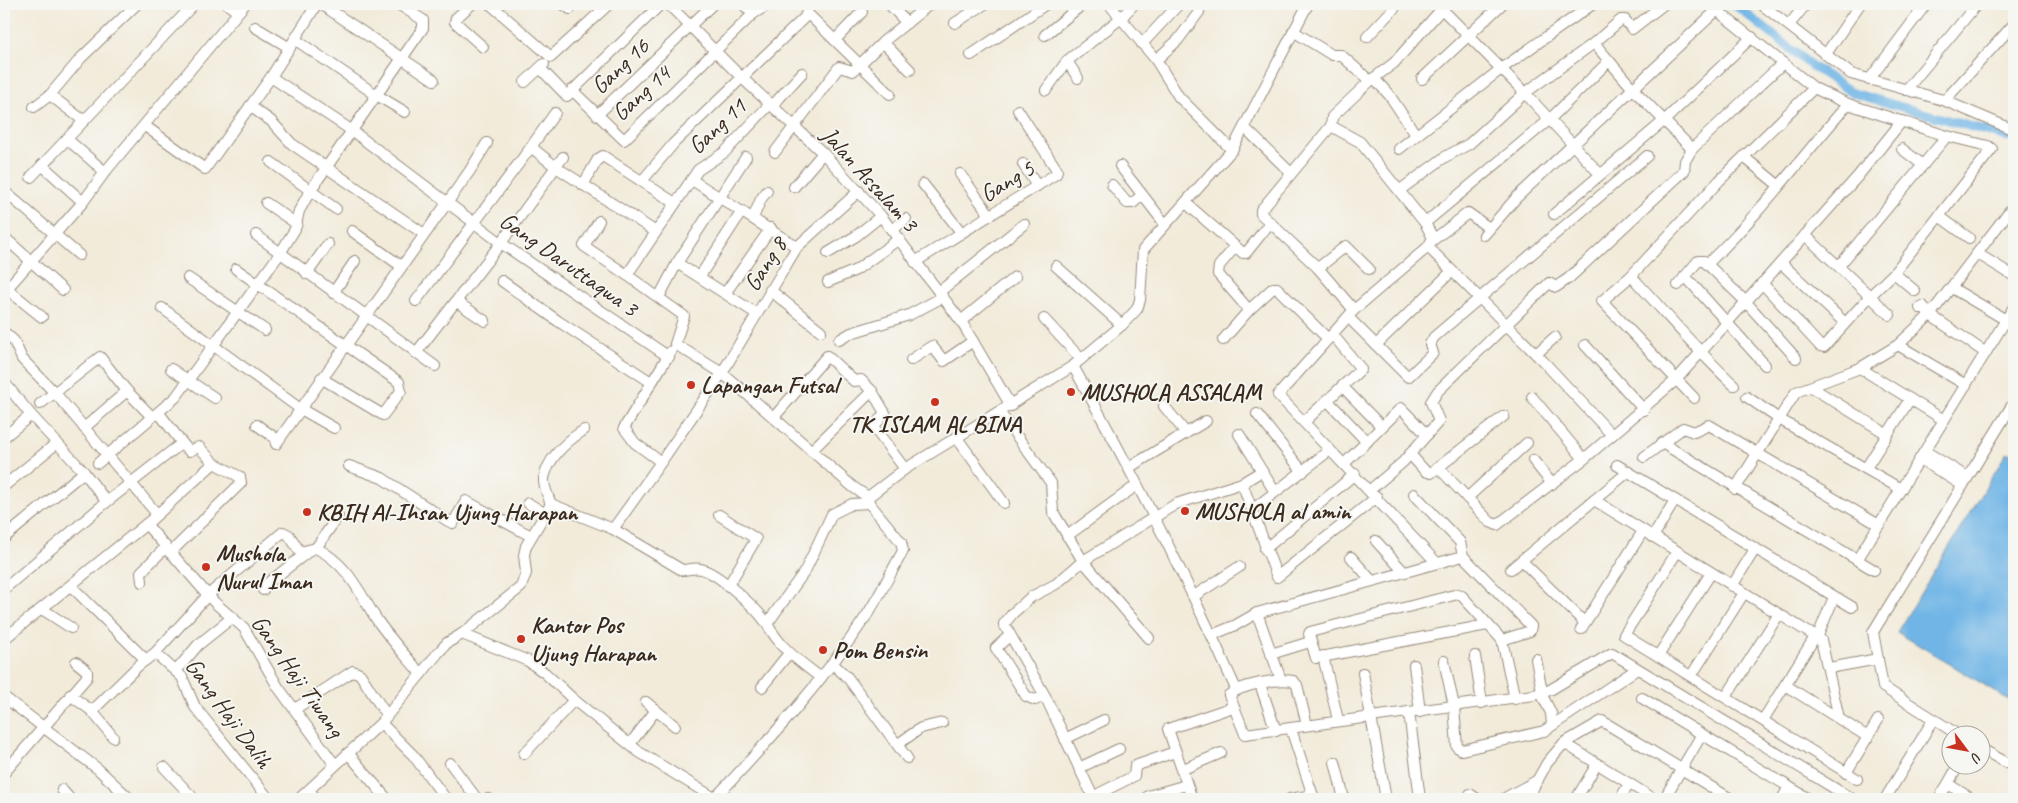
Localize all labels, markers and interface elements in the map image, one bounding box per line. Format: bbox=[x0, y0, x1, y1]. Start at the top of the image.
street label: Gang 16 bbox=[585, 31, 656, 100]
street label: Gang 14 bbox=[605, 57, 678, 127]
street label: Gang 11 bbox=[682, 91, 753, 160]
street label: Jalan Assalam 3 bbox=[814, 120, 926, 239]
street label: Gang 5 bbox=[974, 153, 1041, 209]
street label: Gang Daruttaqwa 3 bbox=[494, 205, 646, 324]
street label: Gang 8 bbox=[737, 230, 795, 297]
place label: Lapangan Futsal bbox=[701, 370, 842, 400]
place label: MUSHOLA ASSALAM bbox=[1081, 377, 1264, 407]
marker: Lapangan Futsal bbox=[685, 379, 697, 391]
marker: MUSHOLA ASSALAM bbox=[1065, 386, 1077, 398]
marker: TK ISLAM AL BINA bbox=[929, 396, 941, 408]
place label: TK ISLAM AL BINA bbox=[849, 409, 1023, 439]
place label: MUSHOLA al amin bbox=[1195, 496, 1352, 526]
place label: KBIH Al-Ihsan Ujung Harapan bbox=[317, 497, 579, 527]
marker: MUSHOLA al amin bbox=[1179, 505, 1191, 517]
marker: KBIH Al-Ihsan Ujung Harapan bbox=[301, 506, 313, 518]
place label: Mushola Nurul Iman bbox=[216, 538, 313, 596]
marker: Mushola Nurul Iman bbox=[200, 561, 212, 573]
street label: Gang Haji Tiwang bbox=[245, 609, 352, 744]
place label: Kantor Pos Ujung Harapan bbox=[531, 610, 658, 668]
marker: Kantor Pos Ujung Harapan bbox=[515, 633, 527, 645]
place label: Pom Bensin bbox=[833, 635, 928, 665]
marker: Pom Bensin bbox=[817, 644, 829, 656]
street label: Gang Haji Dalih bbox=[179, 652, 280, 775]
north arrow bbox=[1940, 726, 1990, 776]
text: U bbox=[1966, 749, 1986, 767]

